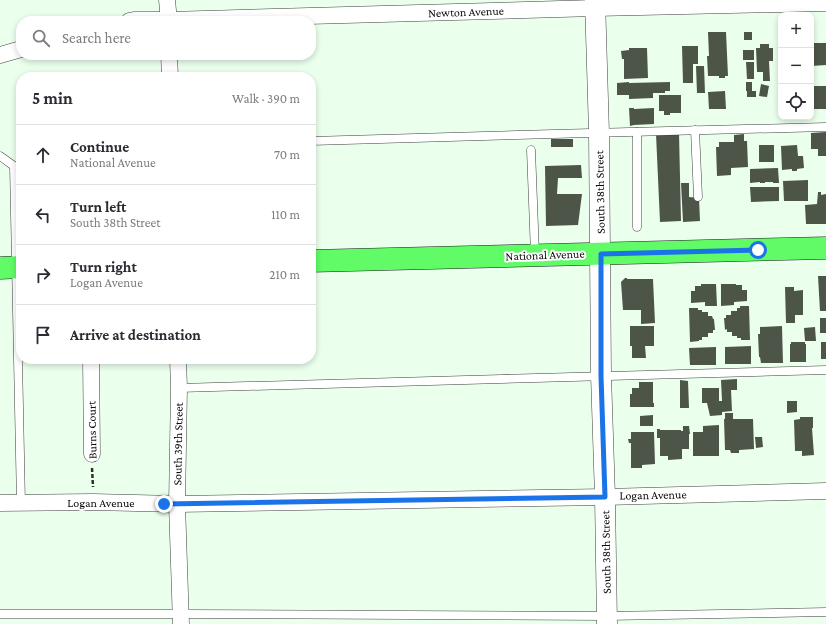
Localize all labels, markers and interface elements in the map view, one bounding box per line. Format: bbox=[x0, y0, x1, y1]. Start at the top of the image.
street label: Newton Avenue bbox=[428, 4, 504, 20]
map controls bbox=[778, 12, 814, 120]
button: + bbox=[778, 12, 814, 48]
search box bbox=[16, 16, 316, 60]
icon: search bbox=[30, 27, 52, 49]
text: Search here bbox=[62, 30, 131, 46]
button: − bbox=[778, 48, 814, 84]
button: locate bbox=[778, 84, 814, 120]
text: 5 min bbox=[32, 89, 73, 108]
text: Walk · 390 m bbox=[232, 91, 300, 106]
text: Continue bbox=[70, 139, 129, 155]
icon: ahead bbox=[32, 144, 54, 166]
text: 70 m bbox=[274, 147, 300, 162]
street label: South 38th Street bbox=[592, 149, 608, 234]
text: National Avenue bbox=[70, 155, 156, 170]
text: Turn left bbox=[70, 199, 126, 215]
icon: left bbox=[32, 204, 54, 226]
text: 110 m bbox=[271, 207, 300, 222]
text: South 38th Street bbox=[70, 215, 160, 230]
route start bbox=[749, 241, 767, 259]
street label: National Avenue bbox=[505, 247, 585, 263]
text: Turn right bbox=[70, 259, 137, 275]
icon: right bbox=[32, 264, 54, 286]
text: 210 m bbox=[269, 267, 300, 282]
text: Logan Avenue bbox=[70, 275, 143, 290]
icon: arrive bbox=[32, 324, 54, 346]
text: Arrive at destination bbox=[70, 327, 201, 343]
street label: Burns Court bbox=[84, 400, 100, 459]
street label: South 39th Street bbox=[170, 401, 186, 486]
street label: Logan Avenue bbox=[619, 487, 687, 503]
route end bbox=[155, 495, 173, 513]
street label: Logan Avenue bbox=[67, 496, 135, 510]
street label: South 38th Street bbox=[598, 509, 614, 594]

